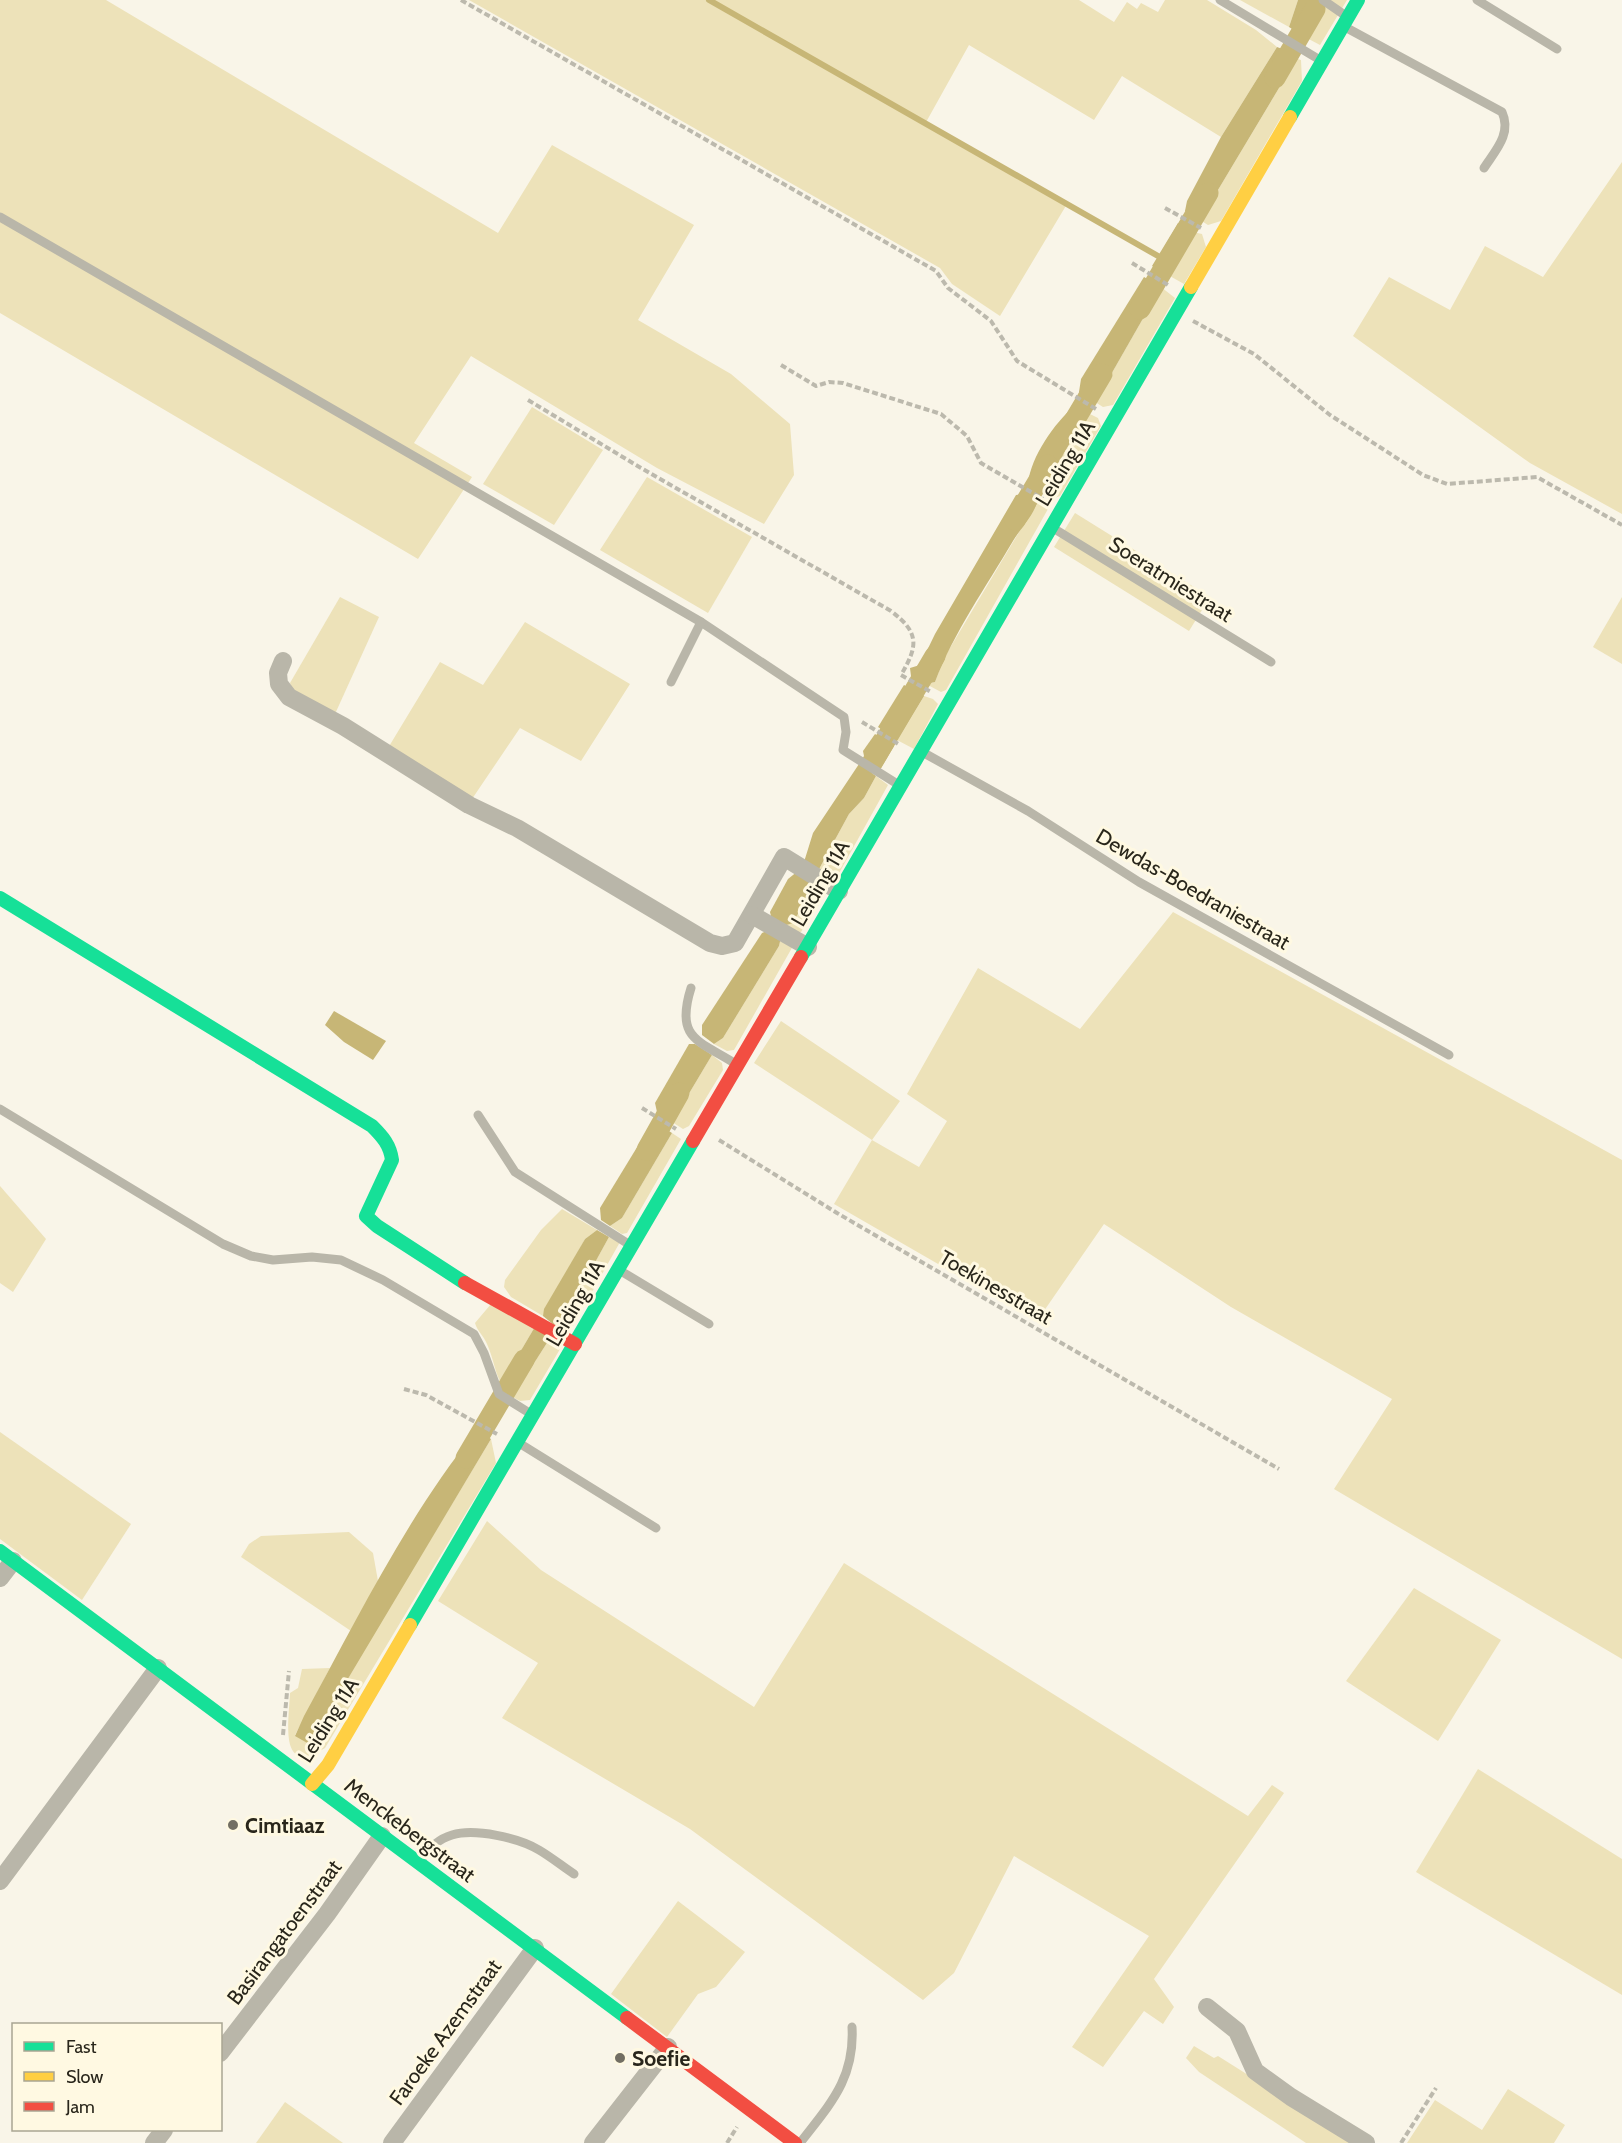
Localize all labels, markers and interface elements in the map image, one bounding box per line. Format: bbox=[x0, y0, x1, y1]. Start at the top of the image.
street label: Leiding 11A bbox=[1030, 416, 1100, 510]
street label: Soeratmiestraat bbox=[1105, 531, 1237, 627]
street label: Dewdas-Boedraniestraat bbox=[1092, 823, 1294, 955]
street label: Leiding 11A bbox=[785, 835, 855, 930]
street label: Toekinesstraat bbox=[935, 1245, 1057, 1329]
street label: Leiding 11A bbox=[540, 1255, 610, 1350]
street label: Leiding 11A bbox=[292, 1673, 364, 1767]
street label: Menckebergstraat bbox=[340, 1773, 480, 1887]
place label: Cimtiaaz bbox=[245, 1813, 325, 1838]
marker: Cimtiaaz bbox=[226, 1818, 240, 1832]
street label: Basirangatoenstraat bbox=[221, 1855, 347, 2009]
street label: Faroeke Azemstraat bbox=[384, 1954, 506, 2110]
legend bbox=[12, 2023, 222, 2131]
text: Fast bbox=[66, 2036, 97, 2058]
place label: Soefie bbox=[632, 2046, 690, 2071]
marker: Soefie bbox=[613, 2051, 627, 2065]
text: Slow bbox=[66, 2066, 103, 2088]
text: Jam bbox=[65, 2096, 95, 2118]

